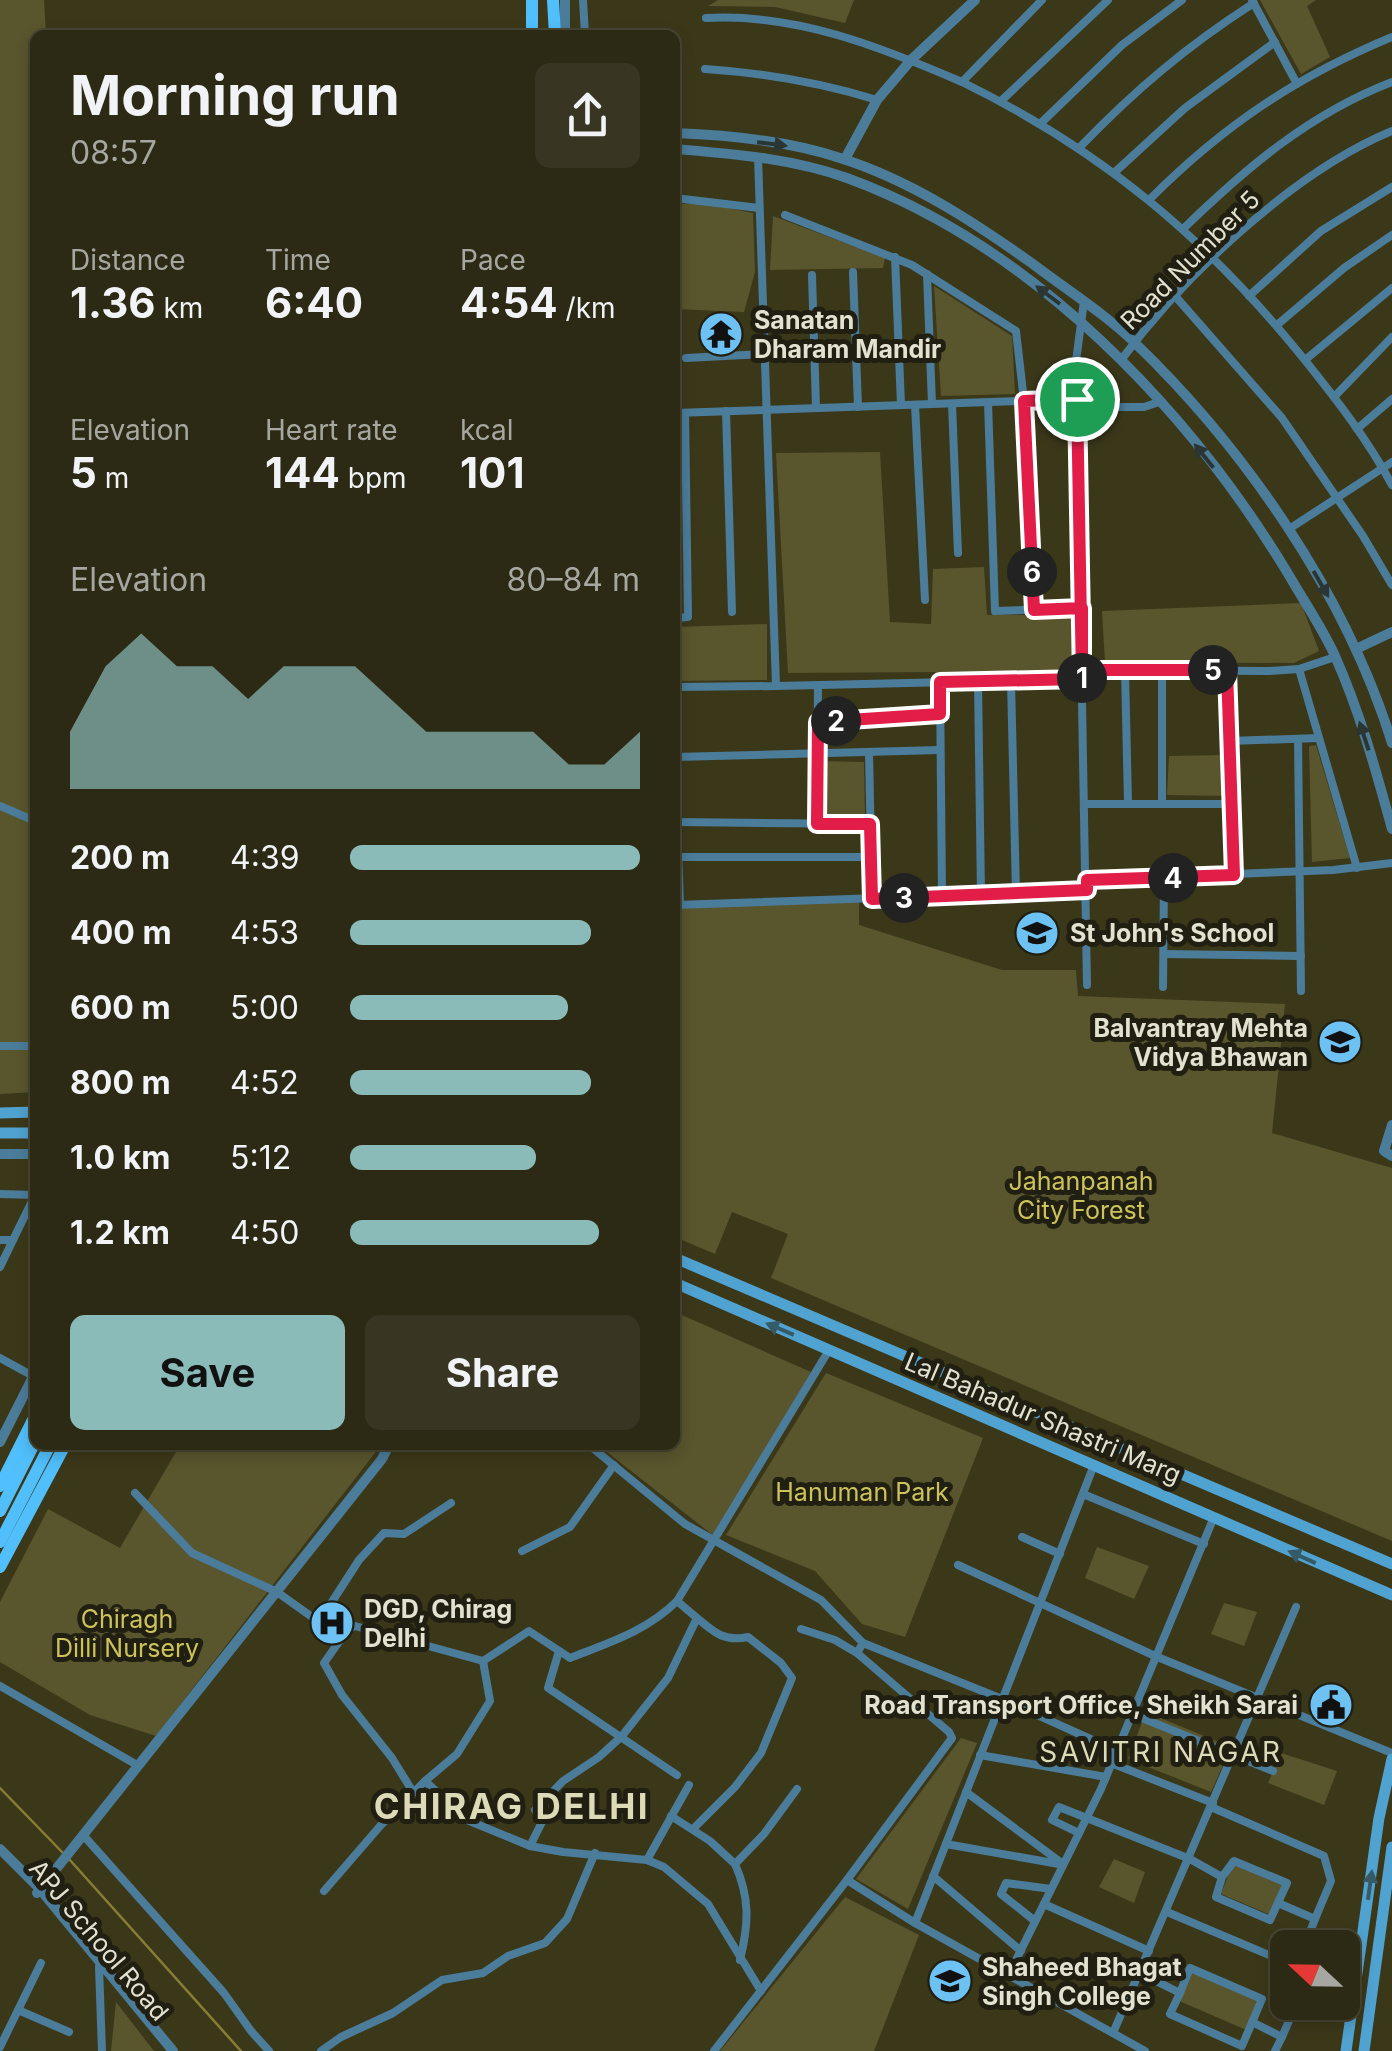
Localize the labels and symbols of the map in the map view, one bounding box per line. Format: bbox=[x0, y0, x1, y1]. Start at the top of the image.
one-way arrow bbox=[756, 136, 788, 152]
street label: Road Number 5 bbox=[1114, 184, 1266, 336]
one-way arrow bbox=[1035, 285, 1061, 305]
place label: Sanatan Dharam Mandir bbox=[754, 305, 941, 364]
temple icon: Sanatan Dharam Mandir bbox=[698, 311, 744, 357]
pin bbox=[1035, 357, 1120, 442]
one-way arrow bbox=[1194, 443, 1215, 468]
pin: 6 bbox=[1007, 547, 1057, 597]
one-way arrow bbox=[1312, 570, 1329, 599]
pin: 5 bbox=[1188, 645, 1238, 695]
pin: 1 bbox=[1057, 653, 1107, 703]
pin: 2 bbox=[811, 696, 861, 746]
one-way arrow bbox=[1356, 721, 1371, 751]
pin: 4 bbox=[1148, 853, 1198, 903]
pin: 3 bbox=[879, 873, 929, 923]
school or university icon: St John's School bbox=[1014, 910, 1060, 956]
place label: St John's School bbox=[1070, 918, 1274, 948]
place label: Balvantray Mehta Vidya Bhawan bbox=[1093, 1013, 1308, 1072]
school or university icon: Balvantray Mehta Vidya Bhawan bbox=[1317, 1019, 1363, 1065]
park label: Jahanpanah City Forest bbox=[1008, 1166, 1154, 1225]
one-way arrow bbox=[765, 1321, 795, 1337]
street label: Lal Bahadur Shastri Marg bbox=[900, 1346, 1186, 1490]
park label: Hanuman Park bbox=[775, 1477, 949, 1507]
one-way arrow bbox=[1287, 1549, 1317, 1565]
place label: DGD, Chirag Delhi bbox=[364, 1594, 512, 1653]
hospital icon: DGD, Chirag Delhi bbox=[309, 1600, 355, 1646]
park label: Chiragh Dilli Nursery bbox=[55, 1604, 199, 1663]
public building icon: Road Transport Office, Sheikh Sarai bbox=[1308, 1682, 1354, 1728]
place label: Road Transport Office, Sheikh Sarai bbox=[864, 1690, 1298, 1720]
district label: SAVITRI NAGAR bbox=[1039, 1735, 1283, 1769]
district label: CHIRAG DELHI bbox=[374, 1785, 650, 1827]
street label: APJ School Road bbox=[23, 1854, 175, 2026]
one-way arrow bbox=[1362, 1869, 1378, 1900]
north arrow bbox=[1270, 1930, 1360, 2020]
place label: Shaheed Bhagat Singh College bbox=[982, 1952, 1182, 2011]
school or university icon: Shaheed Bhagat Singh College bbox=[927, 1958, 973, 2004]

